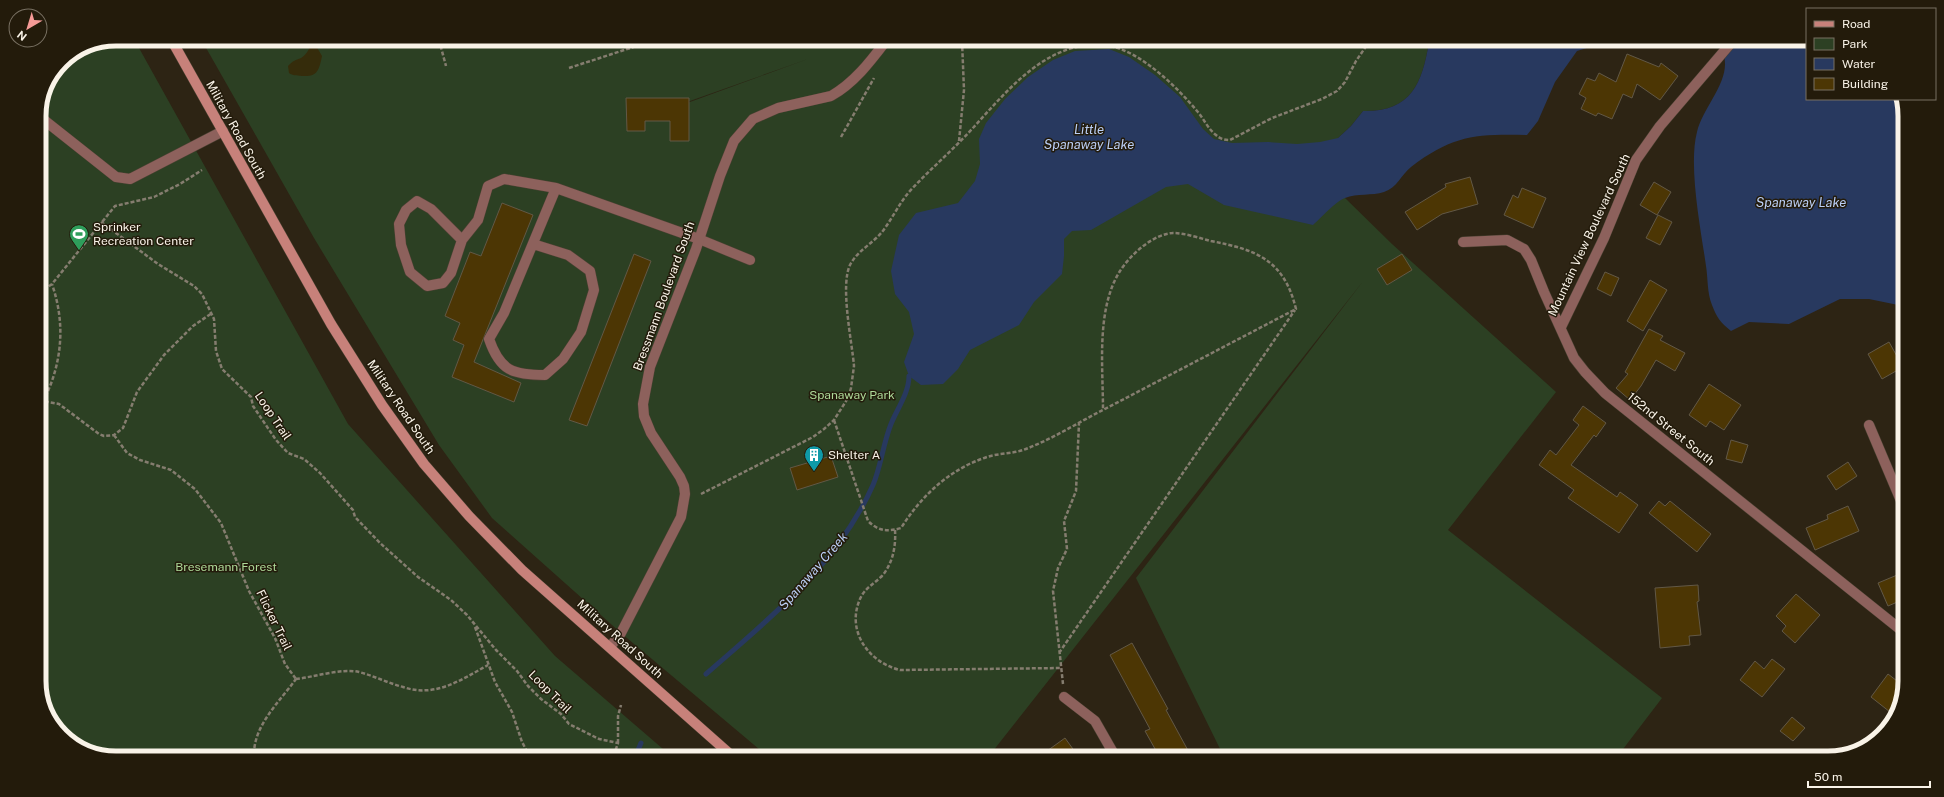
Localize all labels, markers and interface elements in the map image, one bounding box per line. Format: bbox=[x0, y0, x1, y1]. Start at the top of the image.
north arrow bbox=[8, 8, 48, 48]
legend bbox=[1806, 8, 1936, 100]
text: Road bbox=[1842, 17, 1870, 31]
text: N bbox=[15, 29, 29, 43]
text: Park bbox=[1842, 37, 1868, 51]
text: Water bbox=[1842, 57, 1876, 71]
text: Building bbox=[1842, 77, 1888, 91]
street label: Military Road South bbox=[203, 78, 269, 182]
water label: Little Spanaway Lake bbox=[1044, 122, 1134, 152]
street label: Mountain View Boulevard South bbox=[1545, 152, 1633, 318]
water label: Spanaway Lake bbox=[1756, 195, 1846, 210]
street label: Bressmann Boulevard South bbox=[630, 219, 698, 373]
place label: Sprinker Recreation Center bbox=[93, 220, 194, 248]
sports icon: Sprinker Recreation Center bbox=[68, 223, 90, 251]
street label: Military Road South bbox=[364, 357, 438, 457]
park label: Spanaway Park bbox=[809, 388, 895, 402]
street label: Loop Trail bbox=[252, 389, 294, 443]
street label: 152nd Street South bbox=[1625, 390, 1717, 468]
building icon: Shelter A bbox=[803, 444, 825, 472]
place label: Shelter A bbox=[828, 448, 881, 462]
water label: Spanaway Creek bbox=[775, 529, 851, 613]
park label: Bresemann Forest bbox=[175, 560, 277, 574]
street label: Flicker Trail bbox=[253, 587, 295, 653]
street label: Military Road South bbox=[574, 597, 666, 681]
street label: Loop Trail bbox=[526, 668, 575, 717]
scale bar bbox=[1808, 763, 1930, 789]
text: 50 m bbox=[1814, 770, 1842, 784]

